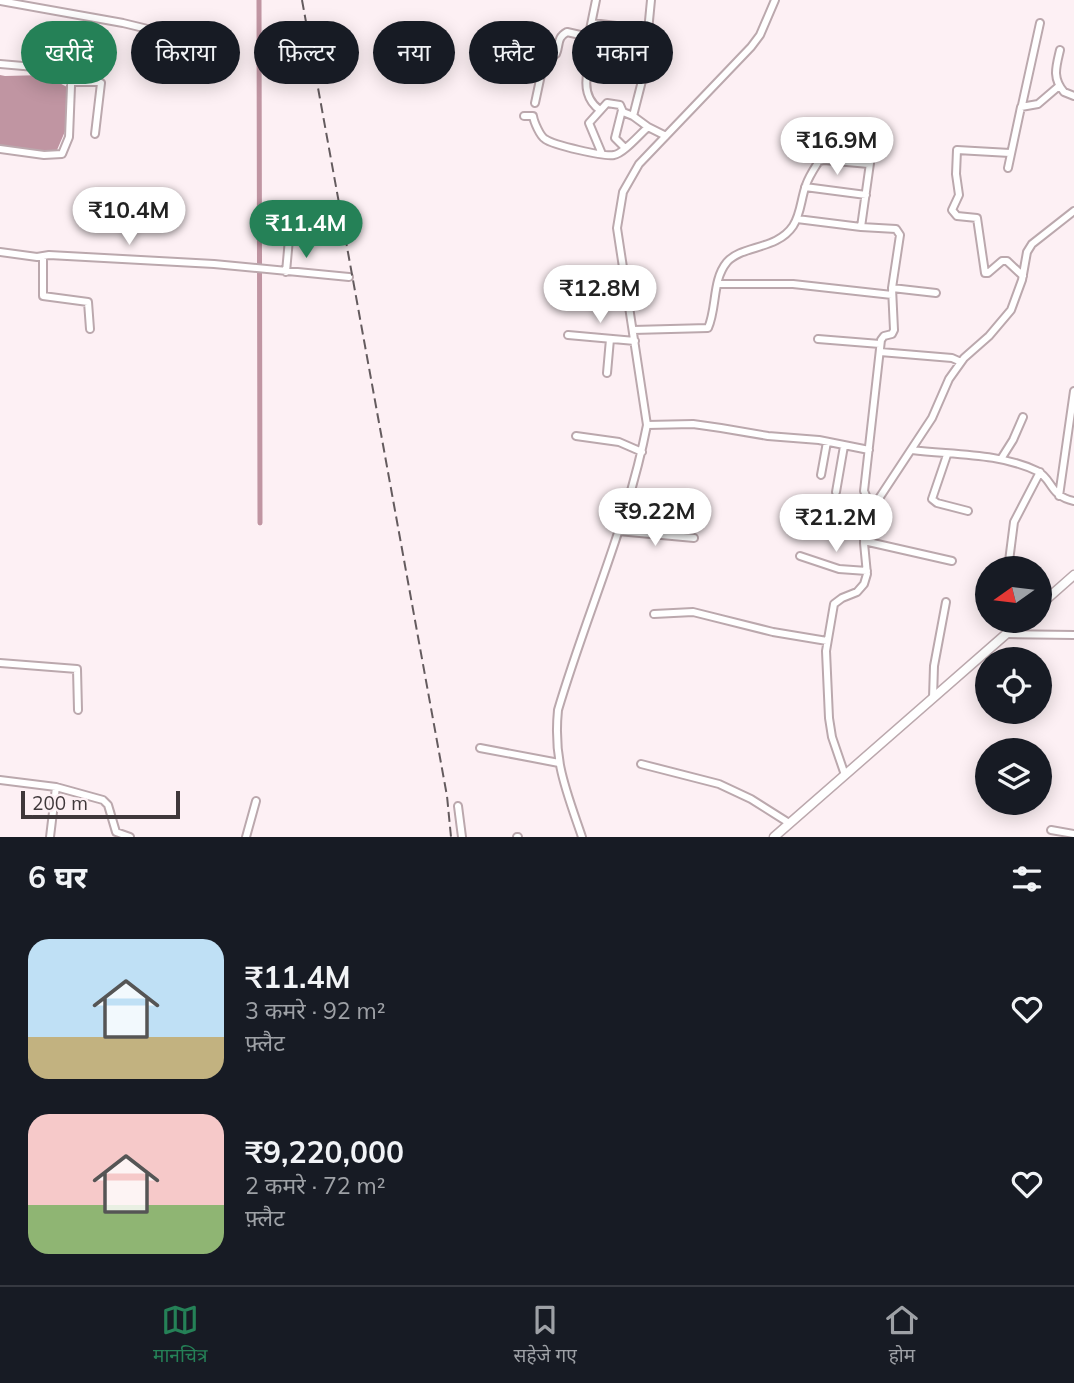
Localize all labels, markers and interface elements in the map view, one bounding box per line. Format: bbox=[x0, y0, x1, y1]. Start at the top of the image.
chip: खरीदें bbox=[21, 21, 117, 84]
chip: किराया bbox=[131, 21, 240, 84]
chip: फ़िल्टर bbox=[254, 21, 359, 84]
chip: नया bbox=[373, 21, 455, 84]
chip: फ़्लैट bbox=[469, 21, 558, 84]
chip: मकान bbox=[572, 21, 673, 84]
pin: ₹16.9M bbox=[780, 118, 894, 177]
text: ₹16.9M bbox=[797, 125, 877, 154]
pin: ₹10.4M bbox=[72, 188, 186, 247]
text: ₹10.4M bbox=[89, 195, 169, 224]
pin: ₹11.4M bbox=[249, 201, 363, 260]
text: ₹11.4M bbox=[266, 208, 346, 237]
pin: ₹12.8M bbox=[543, 266, 657, 325]
text: ₹12.8M bbox=[560, 273, 640, 302]
pin: ₹9.22M bbox=[598, 489, 712, 548]
pin: ₹21.2M bbox=[779, 494, 893, 554]
text: ₹9.22M bbox=[615, 496, 695, 525]
text: ₹21.2M bbox=[796, 502, 876, 531]
north arrow bbox=[975, 556, 1052, 634]
map controls bbox=[975, 556, 1052, 815]
button: locate bbox=[975, 647, 1052, 724]
button: layers bbox=[975, 738, 1052, 815]
scale bar bbox=[21, 788, 180, 820]
text: 200 m bbox=[32, 791, 88, 815]
text: 6 घर bbox=[28, 858, 87, 896]
icon: filters bbox=[1008, 860, 1046, 898]
text: ₹11.4M bbox=[245, 958, 351, 996]
icon: home bbox=[84, 967, 168, 1051]
icon: heart bbox=[1008, 990, 1046, 1028]
text: 3 कमरे · 92 m² bbox=[245, 996, 385, 1025]
text: फ़्लैट bbox=[245, 1028, 285, 1057]
text: ₹9,220,000 bbox=[245, 1133, 404, 1171]
icon: home bbox=[84, 1142, 168, 1226]
icon: heart bbox=[1008, 1165, 1046, 1203]
text: 2 कमरे · 72 m² bbox=[245, 1171, 385, 1200]
text: फ़्लैट bbox=[245, 1203, 285, 1232]
tab: मानचित्र bbox=[153, 1301, 207, 1370]
tab: सहेजे गए bbox=[514, 1301, 577, 1370]
tab: होम bbox=[883, 1301, 921, 1370]

